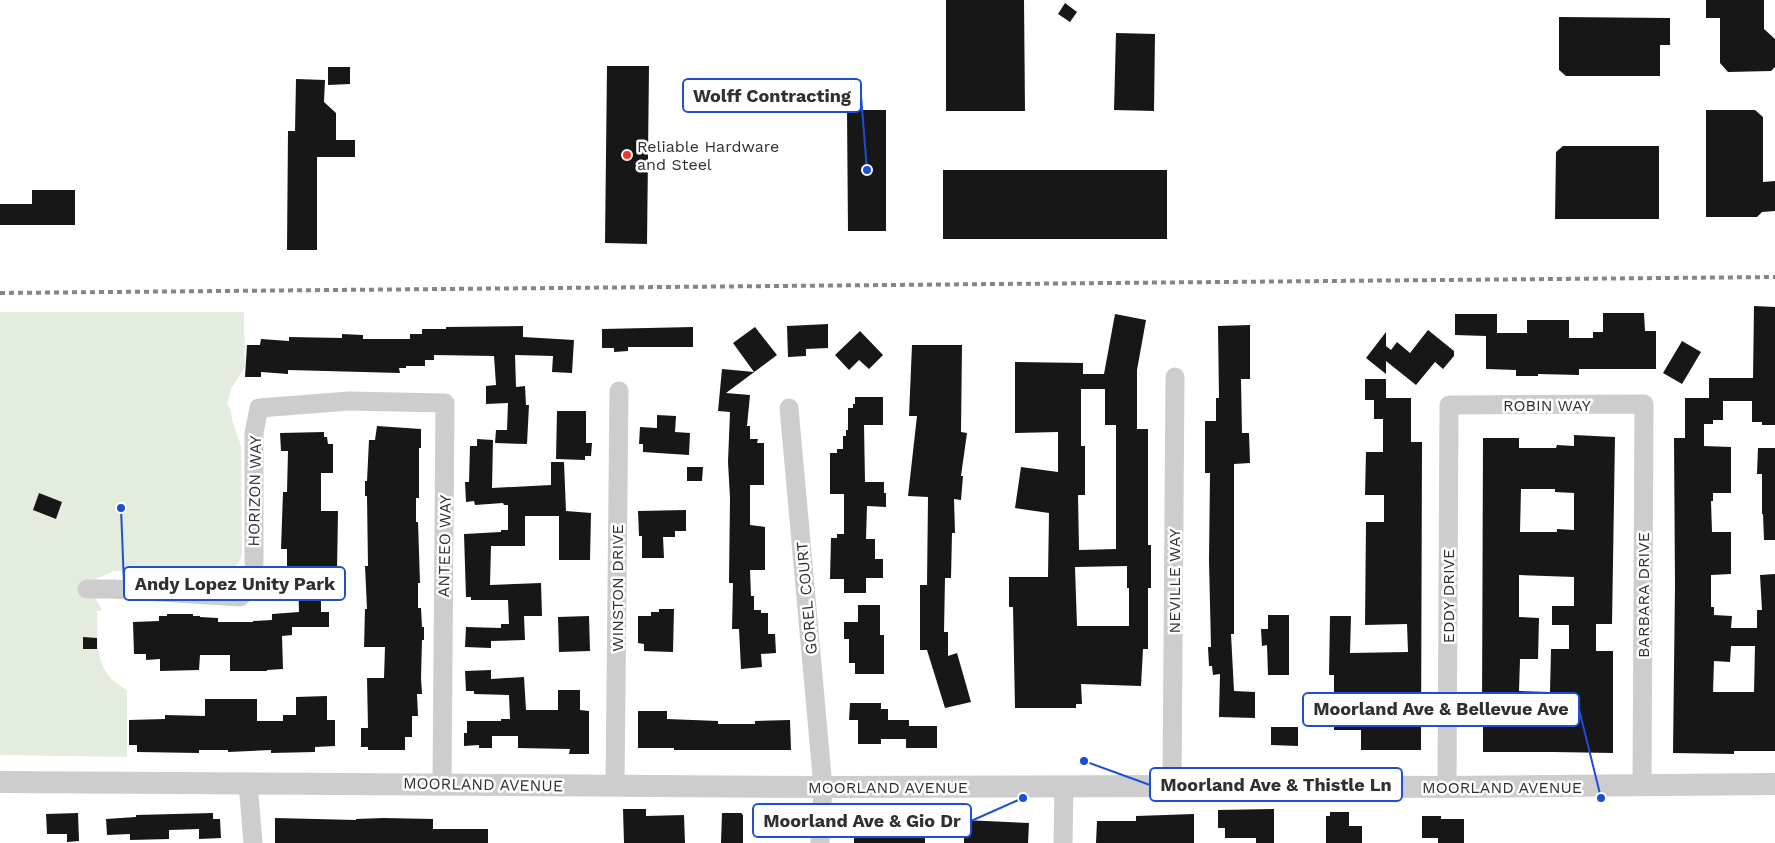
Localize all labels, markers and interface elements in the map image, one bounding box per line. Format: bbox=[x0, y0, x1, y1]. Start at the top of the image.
callout: Wolff Contracting bbox=[683, 79, 861, 112]
text: Wolff Contracting bbox=[693, 85, 852, 106]
place label: Reliable Hardware and Steel bbox=[637, 137, 779, 174]
marker: Reliable Hardware and Steel bbox=[621, 149, 633, 161]
street label: ROBIN WAY bbox=[1503, 396, 1591, 415]
street label: HORIZON WAY bbox=[244, 435, 265, 547]
street label: ANTEEO WAY bbox=[434, 495, 455, 597]
street label: WINSTON DRIVE bbox=[608, 524, 627, 652]
street label: NEVILLE WAY bbox=[1165, 529, 1184, 633]
street label: BARBARA DRIVE bbox=[1634, 532, 1653, 658]
street label: GOREL COURT bbox=[792, 540, 821, 655]
street label: EDDY DRIVE bbox=[1439, 549, 1458, 643]
callout: Andy Lopez Unity Park bbox=[124, 567, 345, 600]
text: Andy Lopez Unity Park bbox=[135, 573, 336, 594]
callout: Moorland Ave & Bellevue Ave bbox=[1303, 693, 1579, 726]
text: Moorland Ave & Bellevue Ave bbox=[1313, 698, 1569, 719]
callout: Moorland Ave & Thistle Ln bbox=[1150, 768, 1402, 801]
street label: MOORLAND AVENUE bbox=[403, 774, 563, 795]
text: Moorland Ave & Thistle Ln bbox=[1160, 774, 1392, 795]
street label: MOORLAND AVENUE bbox=[808, 778, 968, 797]
street label: MOORLAND AVENUE bbox=[1422, 778, 1582, 797]
callout: Moorland Ave & Gio Dr bbox=[753, 804, 971, 837]
text: Moorland Ave & Gio Dr bbox=[763, 810, 961, 831]

